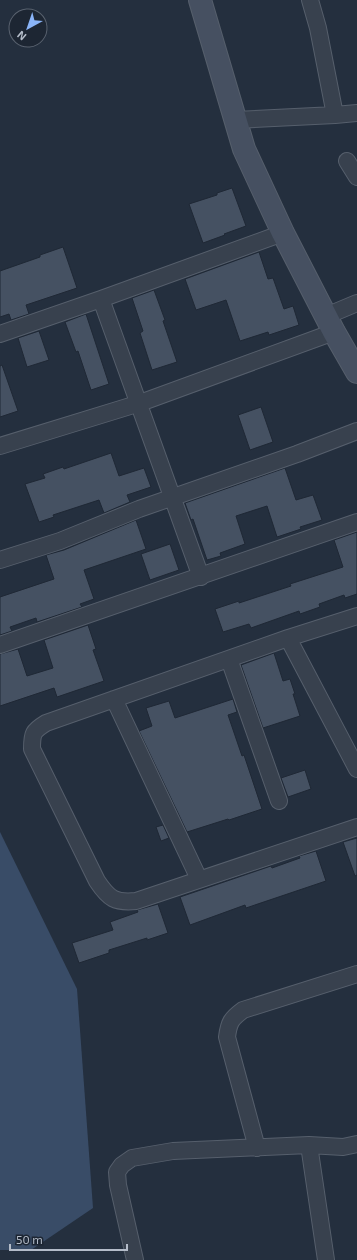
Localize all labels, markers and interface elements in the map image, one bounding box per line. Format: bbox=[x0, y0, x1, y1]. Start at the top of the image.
north arrow bbox=[8, 8, 48, 48]
text: N bbox=[14, 28, 28, 44]
scale bar bbox=[10, 1226, 127, 1252]
text: 50 m bbox=[16, 1232, 43, 1246]

